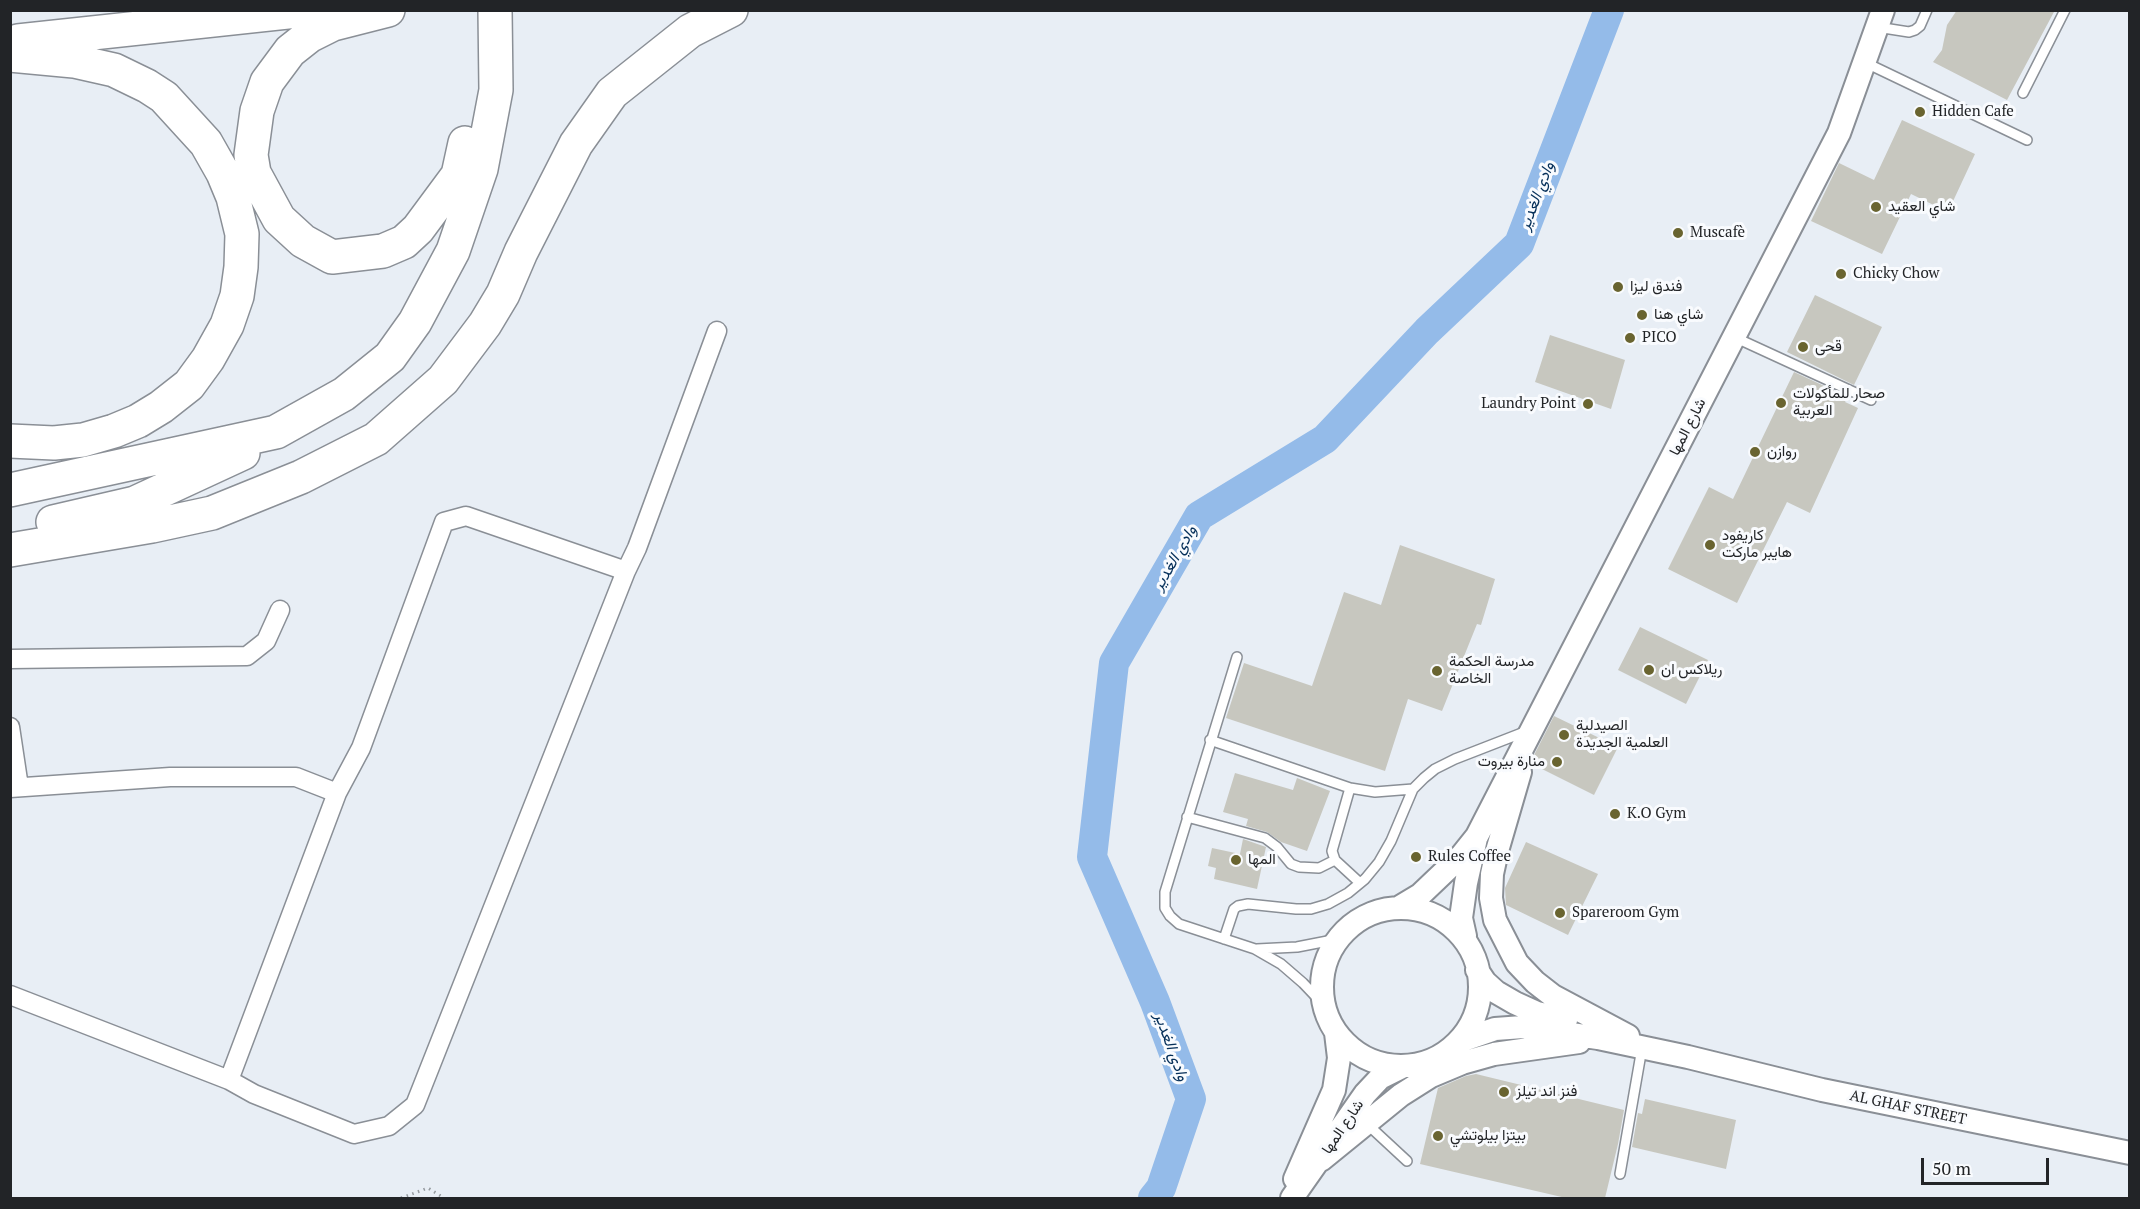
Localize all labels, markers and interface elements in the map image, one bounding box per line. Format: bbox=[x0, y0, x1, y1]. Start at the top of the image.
place label: Hidden Cafe bbox=[1932, 103, 2014, 121]
marker: Hidden Cafe bbox=[1913, 105, 1927, 119]
water label: وادي الغدير bbox=[1515, 159, 1559, 233]
place label: شاي العقيد bbox=[1888, 198, 1955, 216]
marker: شاي العقيد bbox=[1869, 200, 1883, 214]
place label: Muscafè bbox=[1690, 224, 1745, 242]
marker: Muscafè bbox=[1671, 226, 1685, 240]
place label: Chicky Chow bbox=[1853, 265, 1939, 283]
marker: Chicky Chow bbox=[1834, 267, 1848, 281]
place label: فندق ليزا bbox=[1630, 278, 1682, 296]
marker: فندق ليزا bbox=[1611, 280, 1625, 294]
place label: شاي هنا bbox=[1654, 306, 1703, 324]
marker: شاي هنا bbox=[1635, 308, 1649, 322]
place label: PICO bbox=[1642, 329, 1677, 347]
marker: PICO bbox=[1623, 331, 1637, 345]
place label: قحى bbox=[1815, 338, 1842, 356]
marker: قحى bbox=[1796, 340, 1810, 354]
place label: صحار للمأكولات العربية bbox=[1793, 385, 1885, 420]
place label: Laundry Point bbox=[1481, 395, 1576, 413]
street label: شارع المها bbox=[1666, 395, 1710, 459]
marker: صحار للمأكولات العربية bbox=[1774, 396, 1788, 410]
marker: Laundry Point bbox=[1581, 397, 1595, 411]
place label: روازن bbox=[1767, 443, 1797, 461]
marker: روازن bbox=[1748, 445, 1762, 459]
water label: وادي الغدير bbox=[1149, 522, 1201, 594]
place label: كاريفود هايبر ماركت bbox=[1722, 527, 1792, 562]
marker: كاريفود هايبر ماركت bbox=[1703, 538, 1717, 552]
place label: مدرسة الحكمة الخاصة bbox=[1449, 653, 1534, 688]
place label: ريلاكس ان bbox=[1661, 661, 1722, 679]
marker: ريلاكس ان bbox=[1642, 663, 1656, 677]
marker: مدرسة الحكمة الخاصة bbox=[1430, 664, 1444, 678]
place label: الصيدلية العلمية الجديدة bbox=[1576, 717, 1668, 752]
marker: الصيدلية العلمية الجديدة bbox=[1557, 728, 1571, 742]
place label: منارة بيروت bbox=[1478, 753, 1545, 771]
marker: منارة بيروت bbox=[1550, 755, 1564, 769]
place label: K.O Gym bbox=[1627, 805, 1686, 823]
marker: K.O Gym bbox=[1608, 807, 1622, 821]
place label: Rules Coffee bbox=[1428, 848, 1511, 866]
marker: Rules Coffee bbox=[1409, 850, 1423, 864]
place label: المها bbox=[1248, 851, 1276, 869]
marker: المها bbox=[1229, 853, 1243, 867]
place label: Spareroom Gym bbox=[1572, 904, 1679, 922]
marker: Spareroom Gym bbox=[1553, 906, 1567, 920]
water label: وادي الغدير bbox=[1150, 1010, 1192, 1084]
place label: فنز اند تيلز bbox=[1516, 1083, 1577, 1101]
marker: فنز اند تيلز bbox=[1497, 1085, 1511, 1099]
street label: AL GHAF STREET bbox=[1848, 1087, 1968, 1129]
street label: شارع المها bbox=[1318, 1096, 1368, 1158]
place label: بيتزا بيلوتشي bbox=[1450, 1127, 1526, 1145]
marker: بيتزا بيلوتشي bbox=[1431, 1129, 1445, 1143]
scale bar bbox=[1924, 1146, 2052, 1184]
text: 50 m bbox=[1932, 1156, 1971, 1180]

